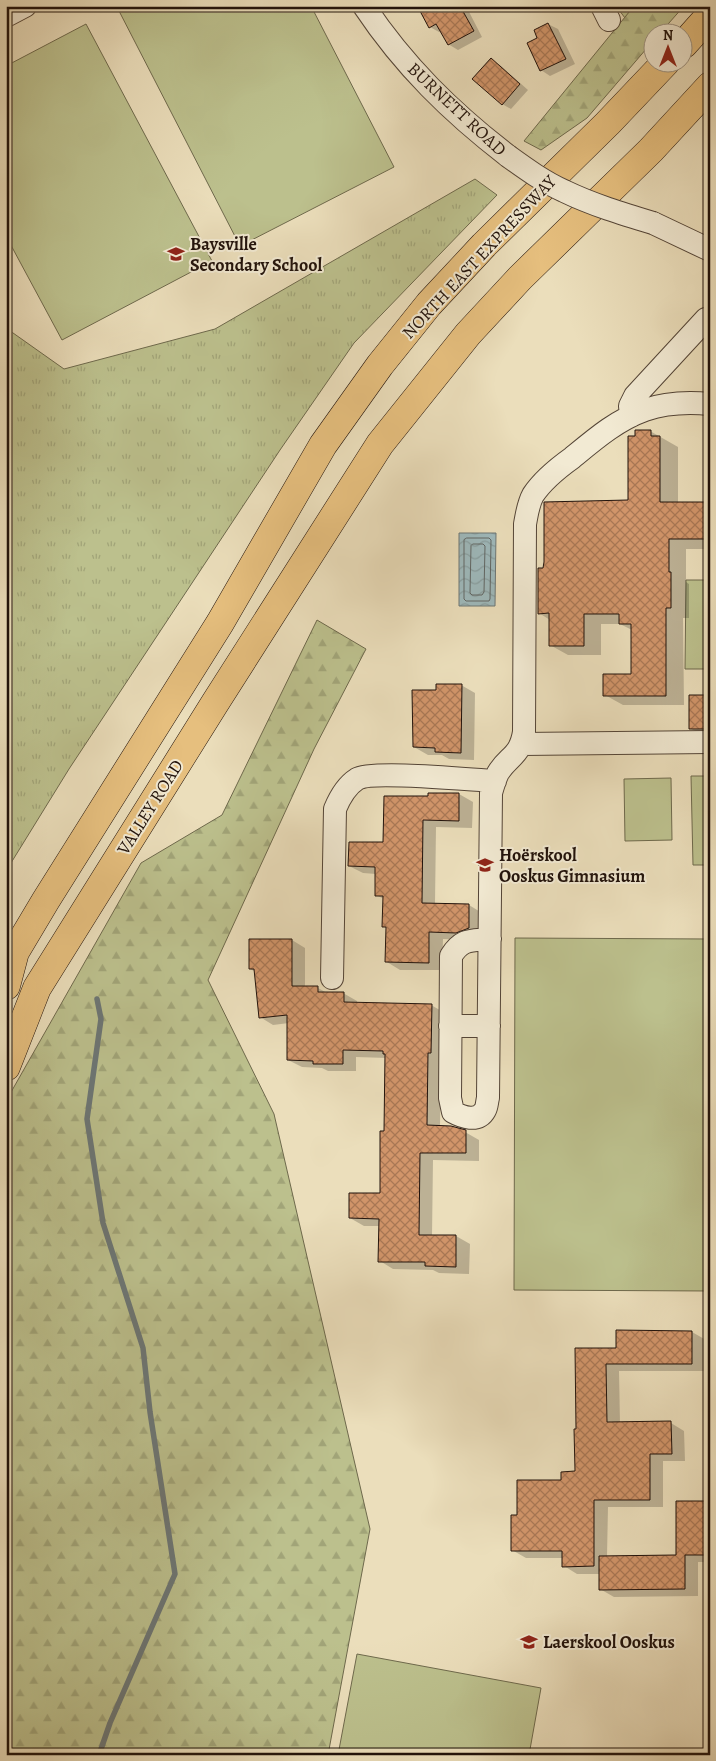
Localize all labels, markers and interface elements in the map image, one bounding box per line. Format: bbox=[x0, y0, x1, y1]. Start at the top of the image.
north arrow bbox=[644, 22, 694, 72]
text: N bbox=[663, 26, 673, 45]
street label: BURNETT ROAD bbox=[402, 57, 512, 161]
street label: NORTH EAST EXPRESSWAY bbox=[397, 169, 562, 344]
place label: Baysville Secondary School bbox=[190, 232, 323, 277]
school or university icon: Baysville Secondary School bbox=[166, 244, 186, 264]
street label: VALLEY ROAD bbox=[111, 755, 189, 860]
place label: Hoërskool Ooskus Gimnasium bbox=[499, 843, 645, 888]
school or university icon: Hoërskool Ooskus Gimnasium bbox=[475, 855, 495, 875]
place label: Laerskool Ooskus bbox=[543, 1630, 675, 1654]
school or university icon: Laerskool Ooskus bbox=[519, 1632, 539, 1652]

